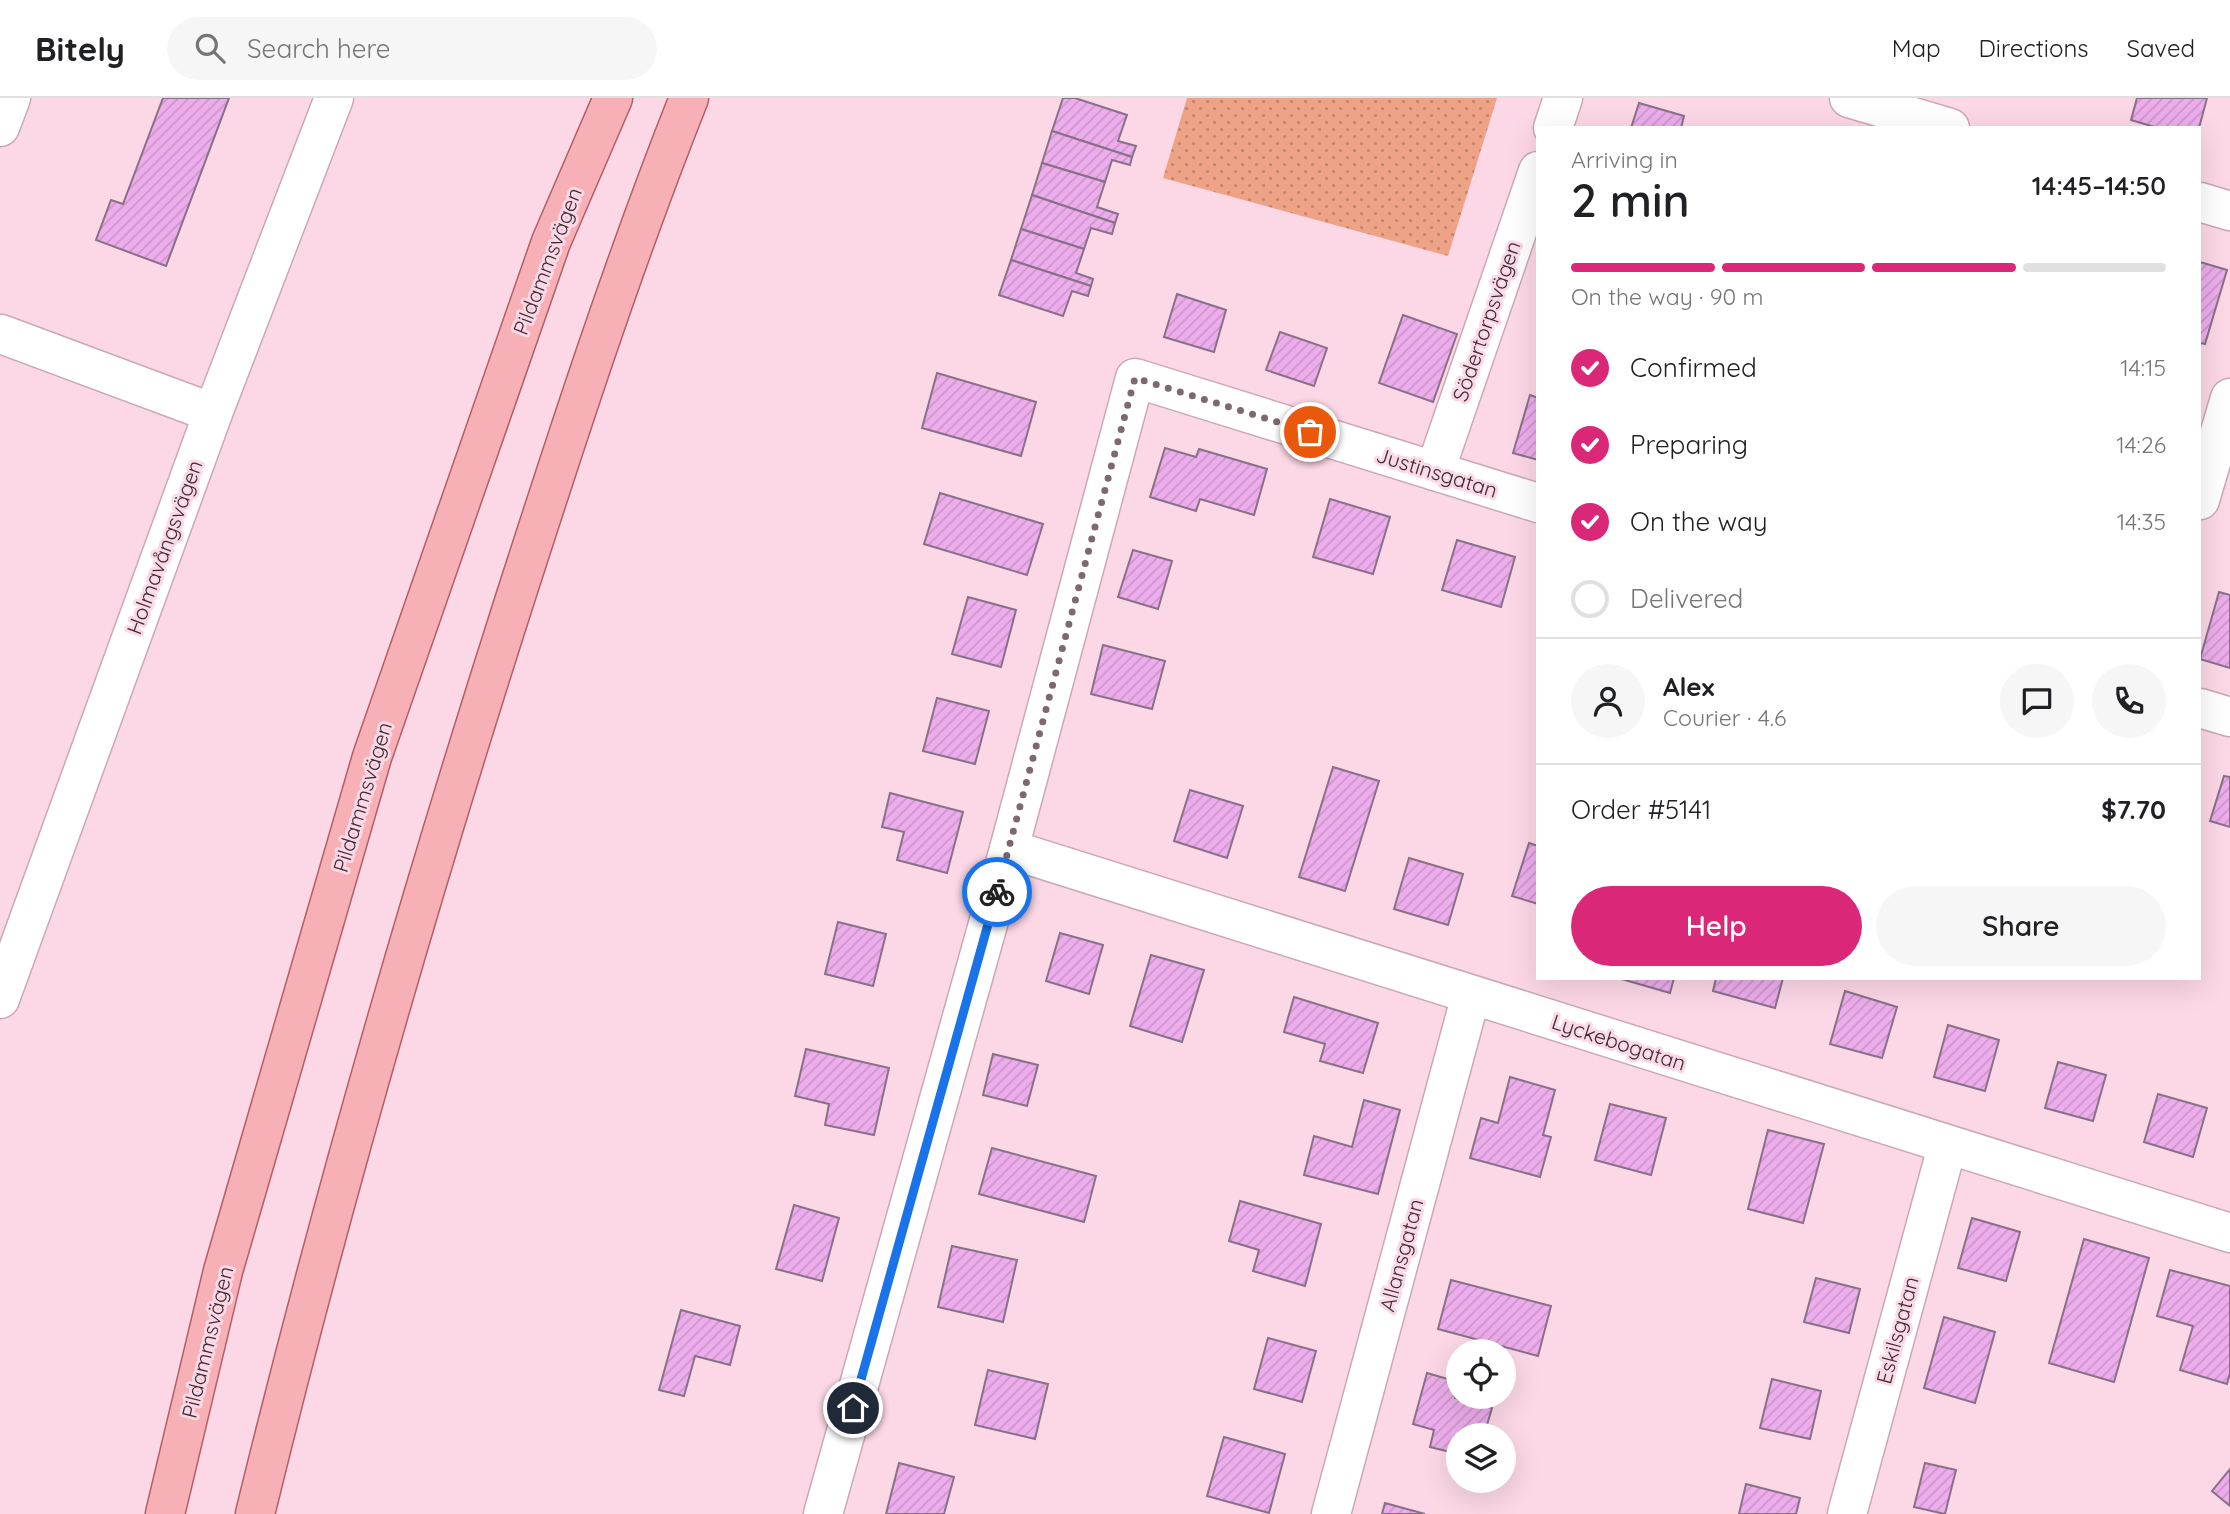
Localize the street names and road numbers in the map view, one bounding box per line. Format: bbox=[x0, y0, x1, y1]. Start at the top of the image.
street label: Pildammsvägen bbox=[507, 184, 587, 338]
street label: Södertorpsvägen bbox=[1446, 237, 1526, 405]
street label: Justinsgatan bbox=[1373, 441, 1501, 503]
street label: Holmavångsvägen bbox=[120, 456, 208, 638]
street label: Pildammsvägen bbox=[327, 719, 397, 875]
street label: Lyckebogatan bbox=[1549, 1008, 1689, 1076]
street label: Allansgatan bbox=[1373, 1196, 1429, 1314]
street label: Pildammsvägen bbox=[176, 1263, 238, 1421]
street label: Eskilsgatan bbox=[1870, 1274, 1924, 1386]

